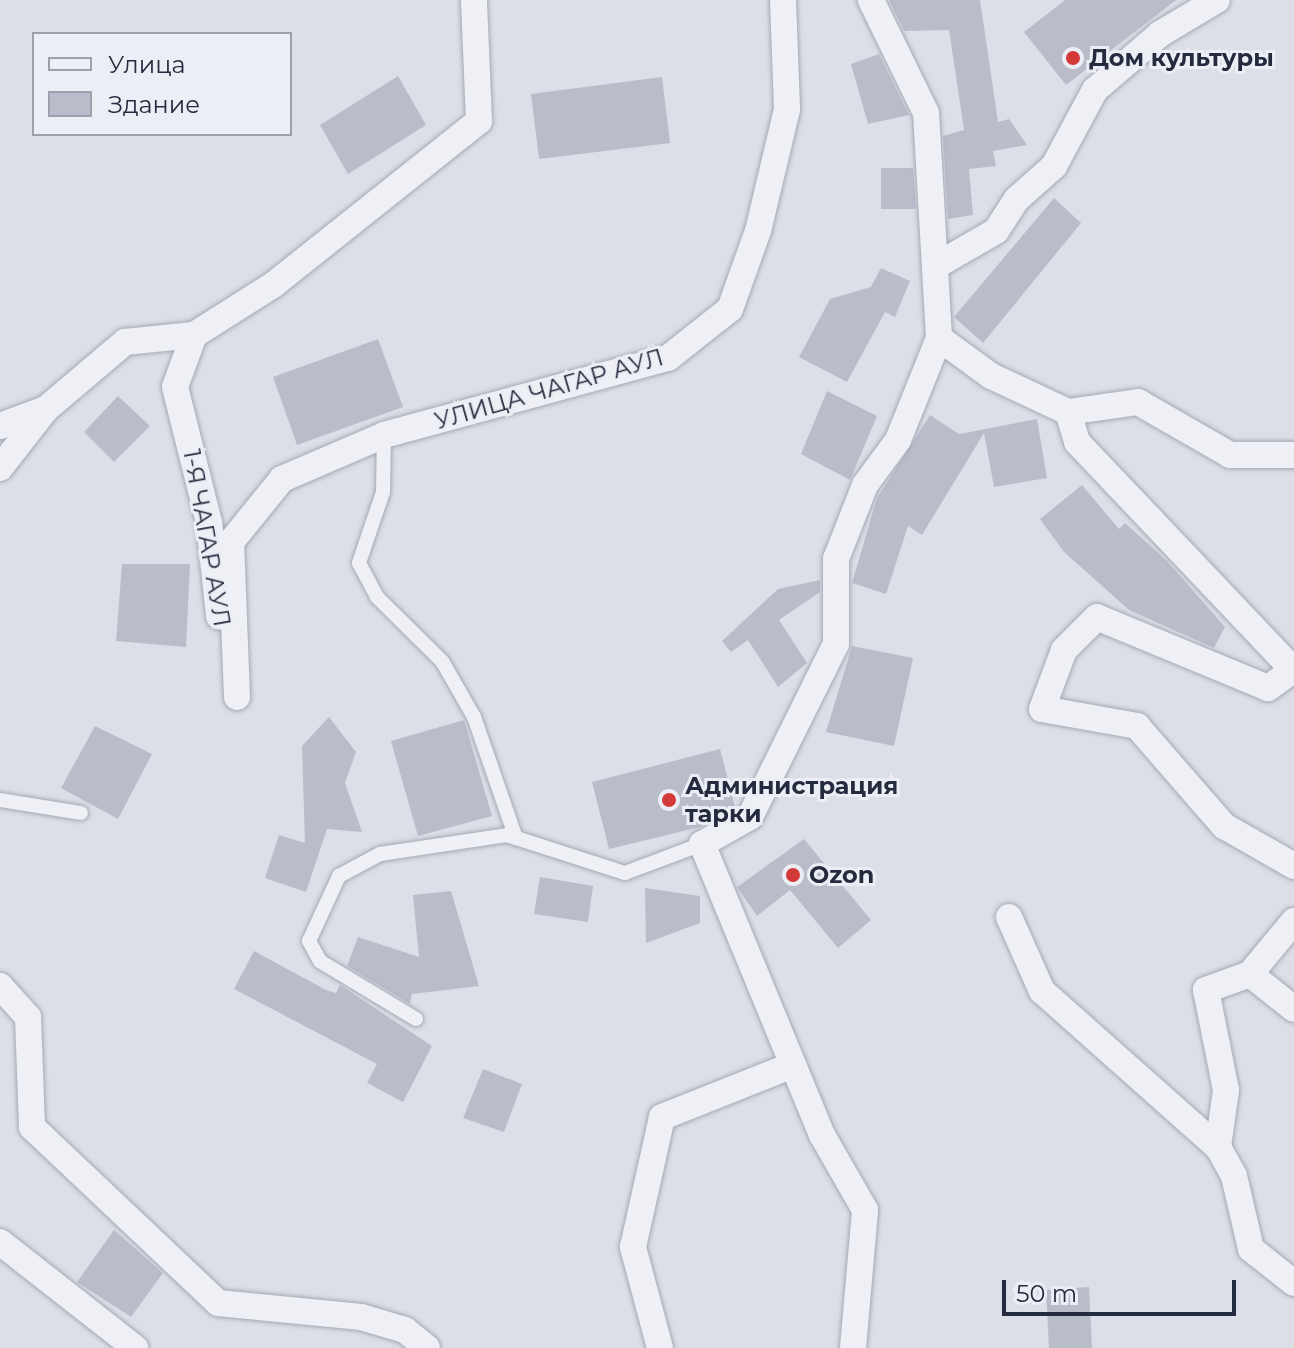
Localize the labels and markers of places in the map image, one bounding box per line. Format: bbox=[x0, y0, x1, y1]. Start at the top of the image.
place label: Дом культуры bbox=[1089, 44, 1274, 72]
marker: Дом культуры bbox=[1064, 49, 1082, 67]
place label: Администрация тарки bbox=[685, 772, 898, 828]
marker: Администрация тарки bbox=[660, 791, 678, 809]
place label: Ozon bbox=[809, 861, 874, 889]
marker: Ozon bbox=[784, 866, 802, 884]

